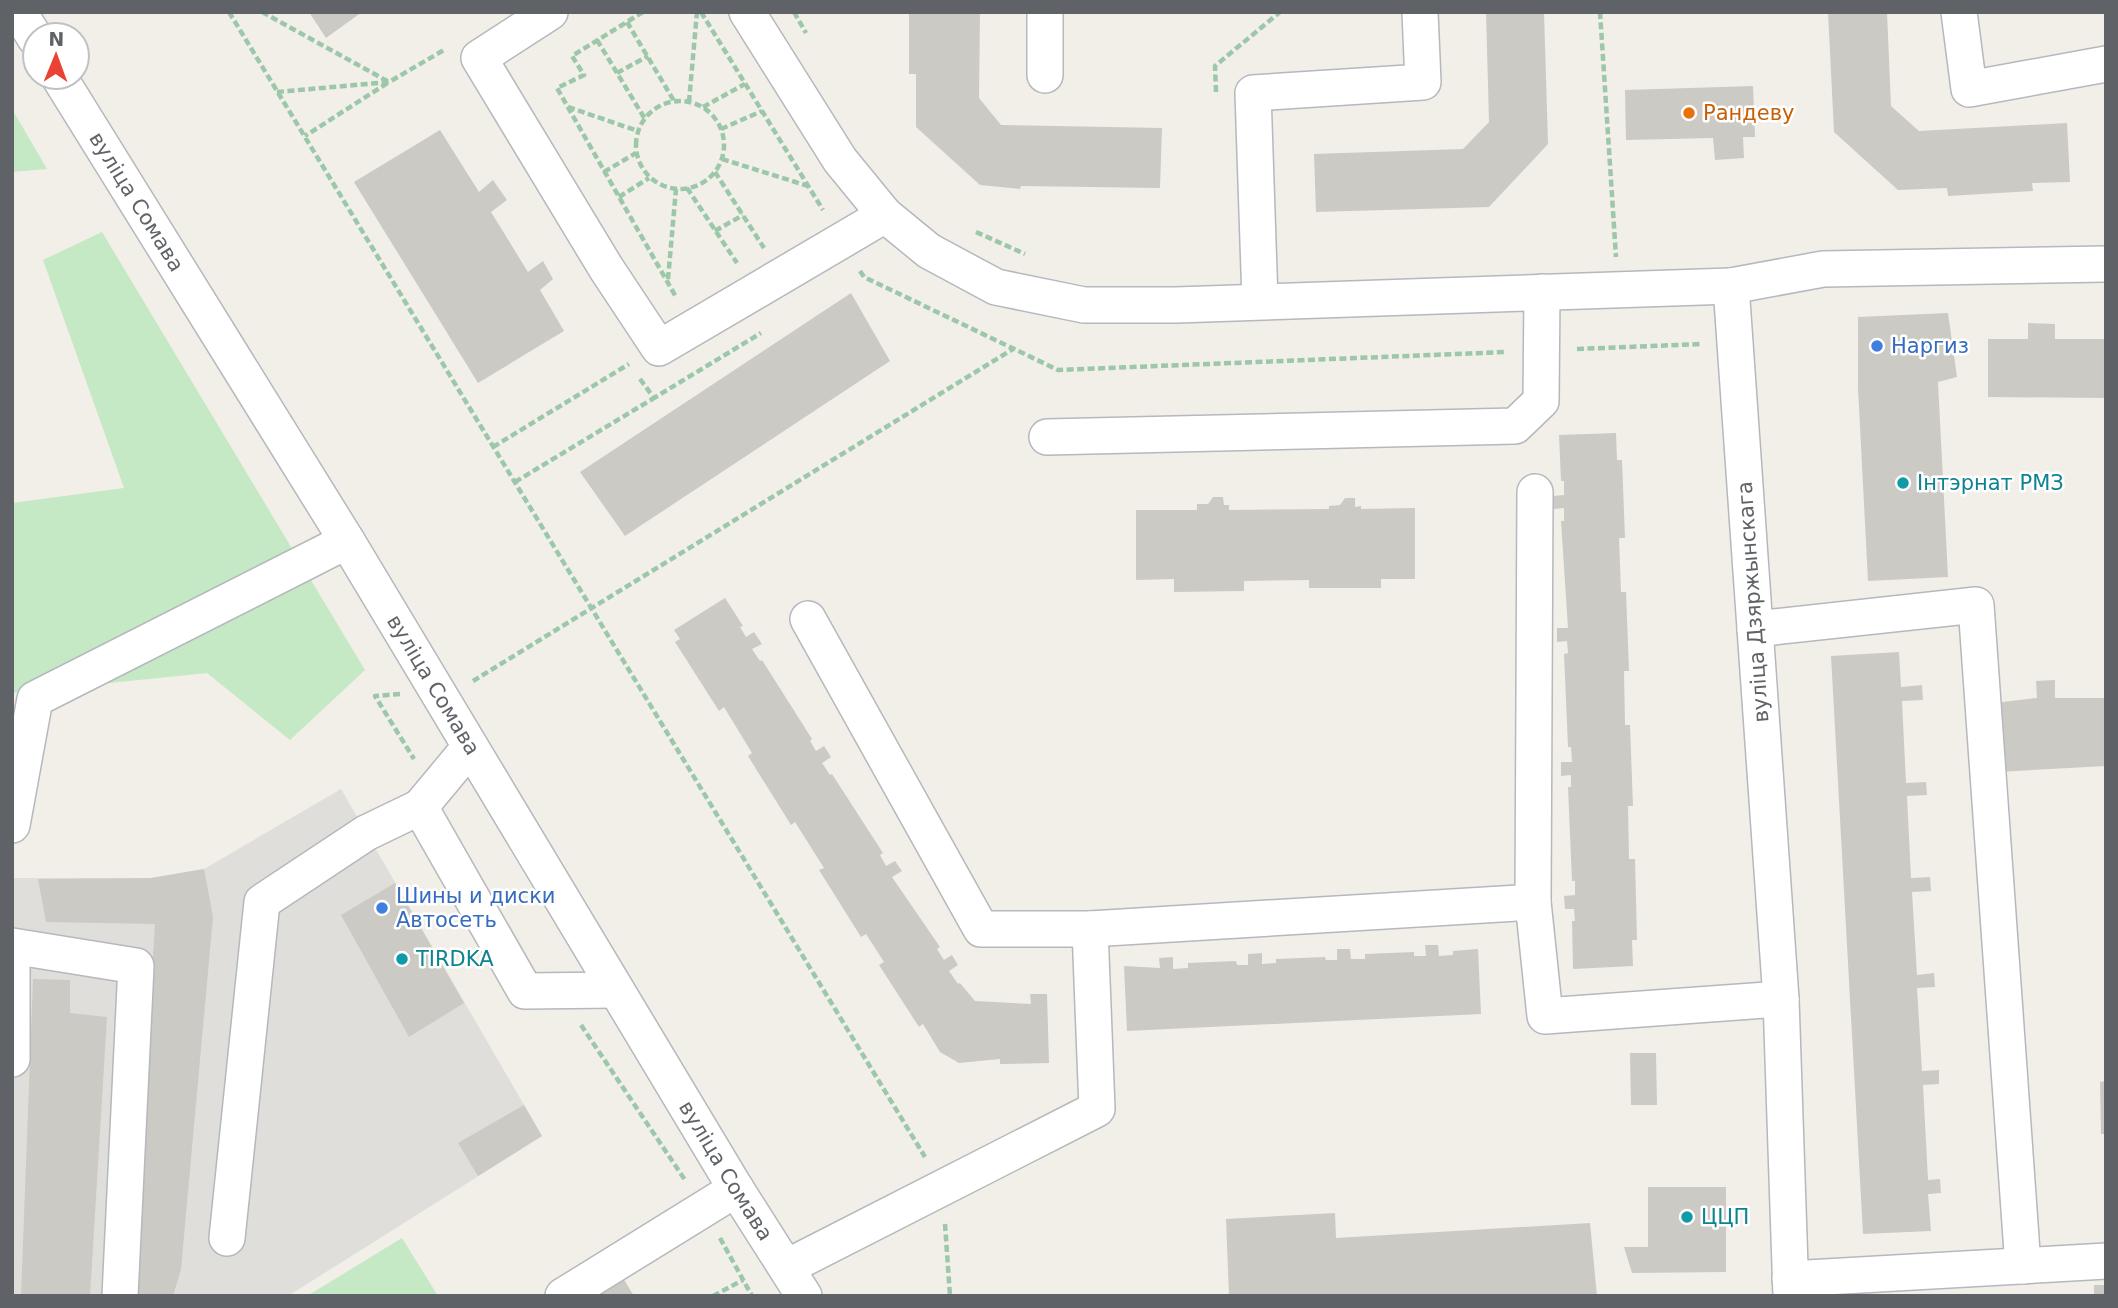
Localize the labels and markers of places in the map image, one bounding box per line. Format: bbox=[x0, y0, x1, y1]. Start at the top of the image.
place label: Рандеву bbox=[1703, 101, 1795, 125]
marker: Рандеву bbox=[1681, 105, 1697, 121]
place label: Наргиз bbox=[1891, 334, 1969, 358]
marker: Наргиз bbox=[1869, 338, 1885, 354]
place label: Інтэрнат РМЗ bbox=[1917, 471, 2064, 495]
marker: Інтэрнат РМЗ bbox=[1895, 475, 1911, 491]
place label: Шины и диски Автосеть bbox=[396, 884, 555, 932]
marker: Шины и диски Автосеть bbox=[374, 900, 390, 916]
place label: TIRDKA bbox=[415, 947, 494, 971]
marker: TIRDKA bbox=[394, 951, 410, 967]
place label: ЦЦП bbox=[1701, 1205, 1749, 1229]
marker: ЦЦП bbox=[1679, 1209, 1695, 1225]

